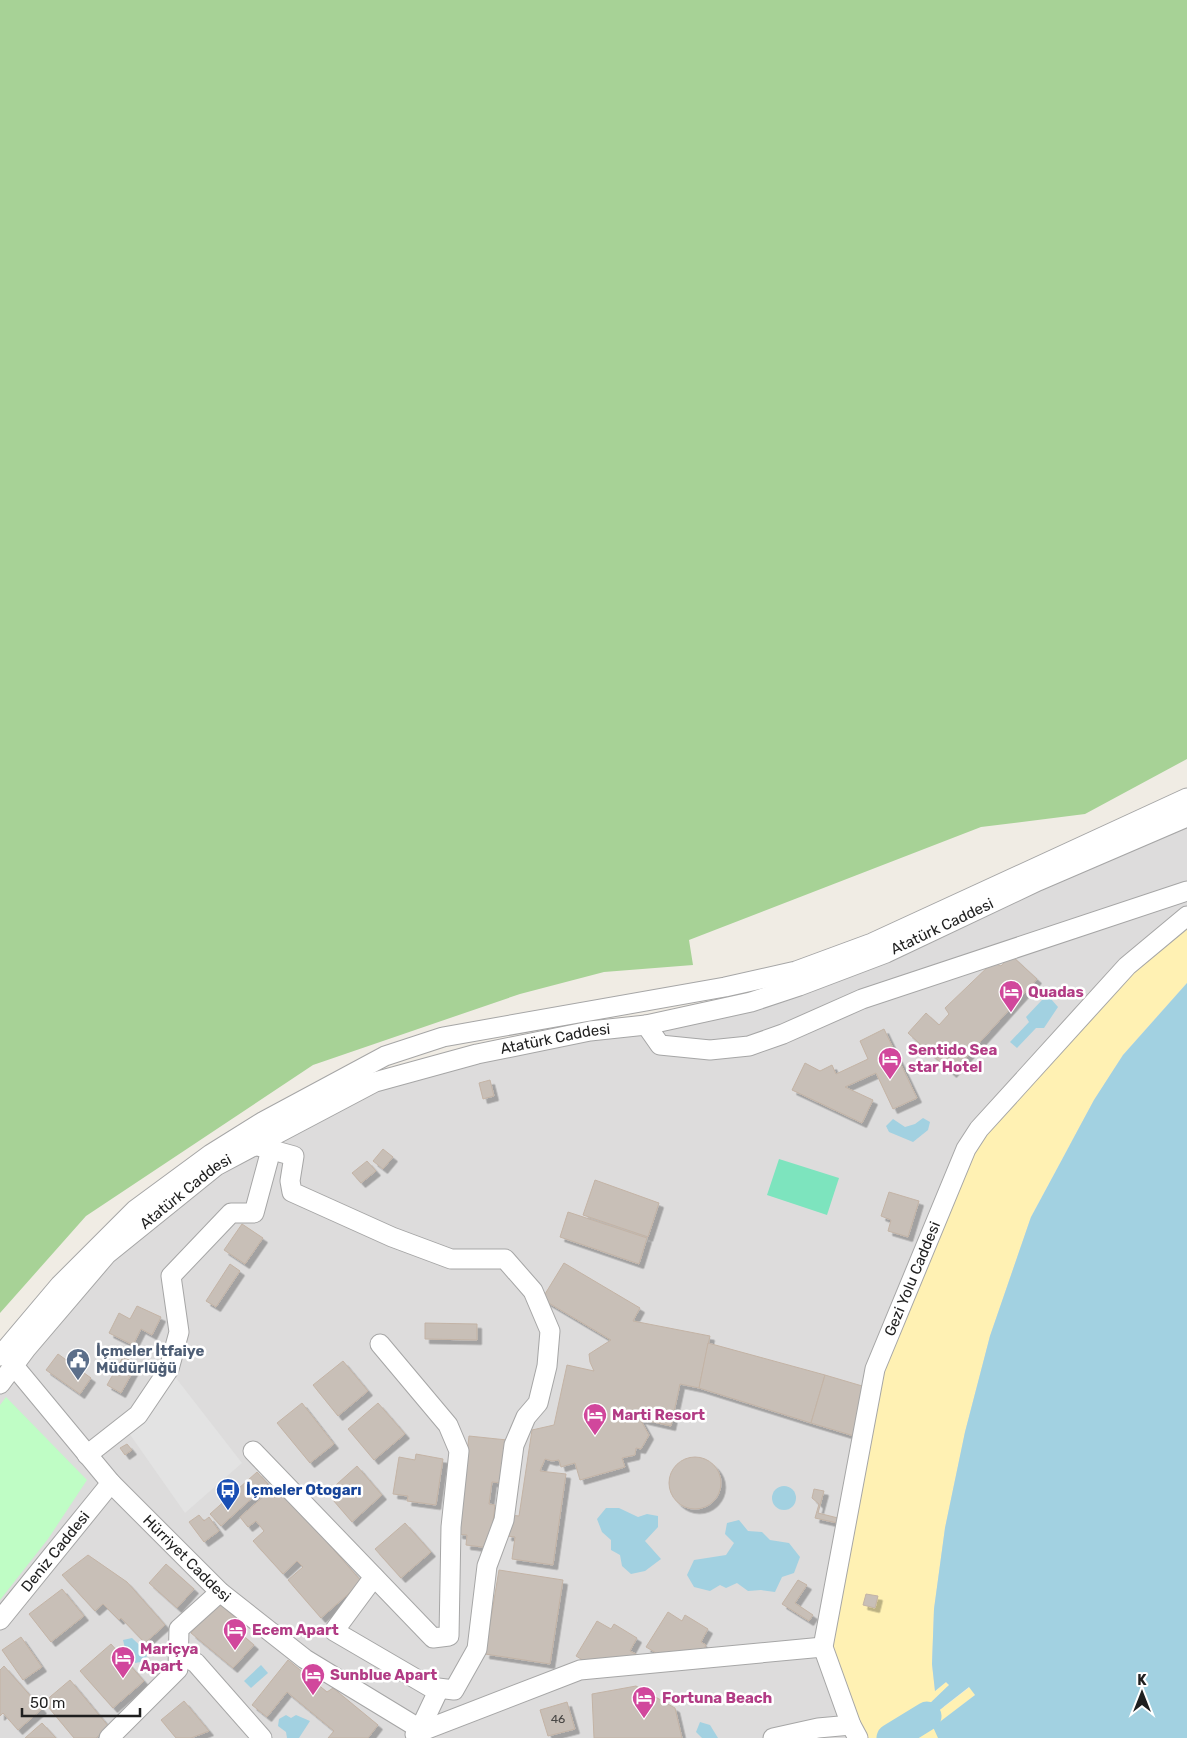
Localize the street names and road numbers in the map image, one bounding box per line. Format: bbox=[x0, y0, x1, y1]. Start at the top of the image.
street label: Atatürk Caddesi bbox=[888, 894, 996, 958]
street label: Atatürk Caddesi bbox=[499, 1020, 611, 1058]
street label: Atatürk Caddesi bbox=[136, 1150, 235, 1233]
street label: Gezi Yolu Caddesi bbox=[881, 1219, 944, 1339]
street label: Deniz Caddesi bbox=[17, 1508, 93, 1596]
street label: Hürriyet Caddesi bbox=[139, 1511, 234, 1606]

